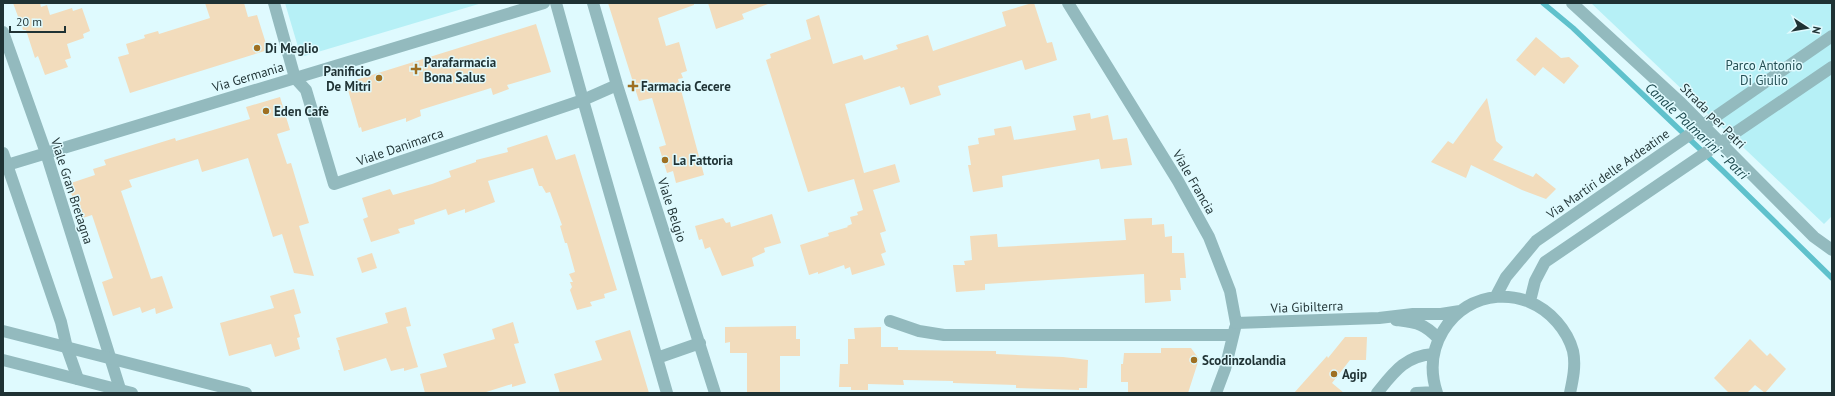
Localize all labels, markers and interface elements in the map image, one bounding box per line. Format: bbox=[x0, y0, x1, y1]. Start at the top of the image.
scale bar bbox=[10, 8, 65, 34]
north arrow bbox=[1787, 8, 1827, 48]
text: 20 m bbox=[16, 14, 42, 29]
text: N bbox=[1809, 25, 1824, 35]
place label: Di Meglio bbox=[265, 40, 318, 57]
marker: Di Meglio bbox=[252, 43, 262, 53]
place label: Parafarmacia Bona Salus bbox=[424, 54, 496, 86]
park label: Parco Antonio Di Giulio bbox=[1726, 57, 1802, 89]
street label: Via Germania bbox=[209, 58, 286, 96]
place label: Panificio De Mitri bbox=[324, 63, 371, 95]
marker: Parafarmacia Bona Salus bbox=[411, 64, 421, 74]
marker: Panificio De Mitri bbox=[374, 73, 384, 83]
place label: Farmacia Cecere bbox=[641, 78, 731, 95]
water label: Canale Palmarini - Patri bbox=[1642, 79, 1753, 184]
street label: Strada per Patri bbox=[1677, 80, 1749, 152]
marker: Farmacia Cecere bbox=[628, 81, 638, 91]
place label: Eden Cafè bbox=[274, 103, 329, 120]
marker: Eden Cafè bbox=[261, 106, 271, 116]
street label: Viale Danimarca bbox=[354, 124, 446, 170]
street label: Via Martiri delle Ardeatine bbox=[1542, 125, 1673, 223]
street label: Viale Gran Bretagna bbox=[47, 135, 97, 246]
street label: Viale Francia bbox=[1168, 146, 1219, 217]
place label: La Fattoria bbox=[673, 152, 733, 169]
marker: La Fattoria bbox=[660, 155, 670, 165]
street label: Viale Belgio bbox=[653, 175, 690, 244]
street label: Via Gibilterra bbox=[1269, 297, 1344, 317]
place label: Scodinzolandia bbox=[1202, 352, 1286, 369]
marker: Scodinzolandia bbox=[1189, 355, 1199, 365]
place label: Agip bbox=[1342, 366, 1367, 383]
marker: Agip bbox=[1329, 369, 1339, 379]

